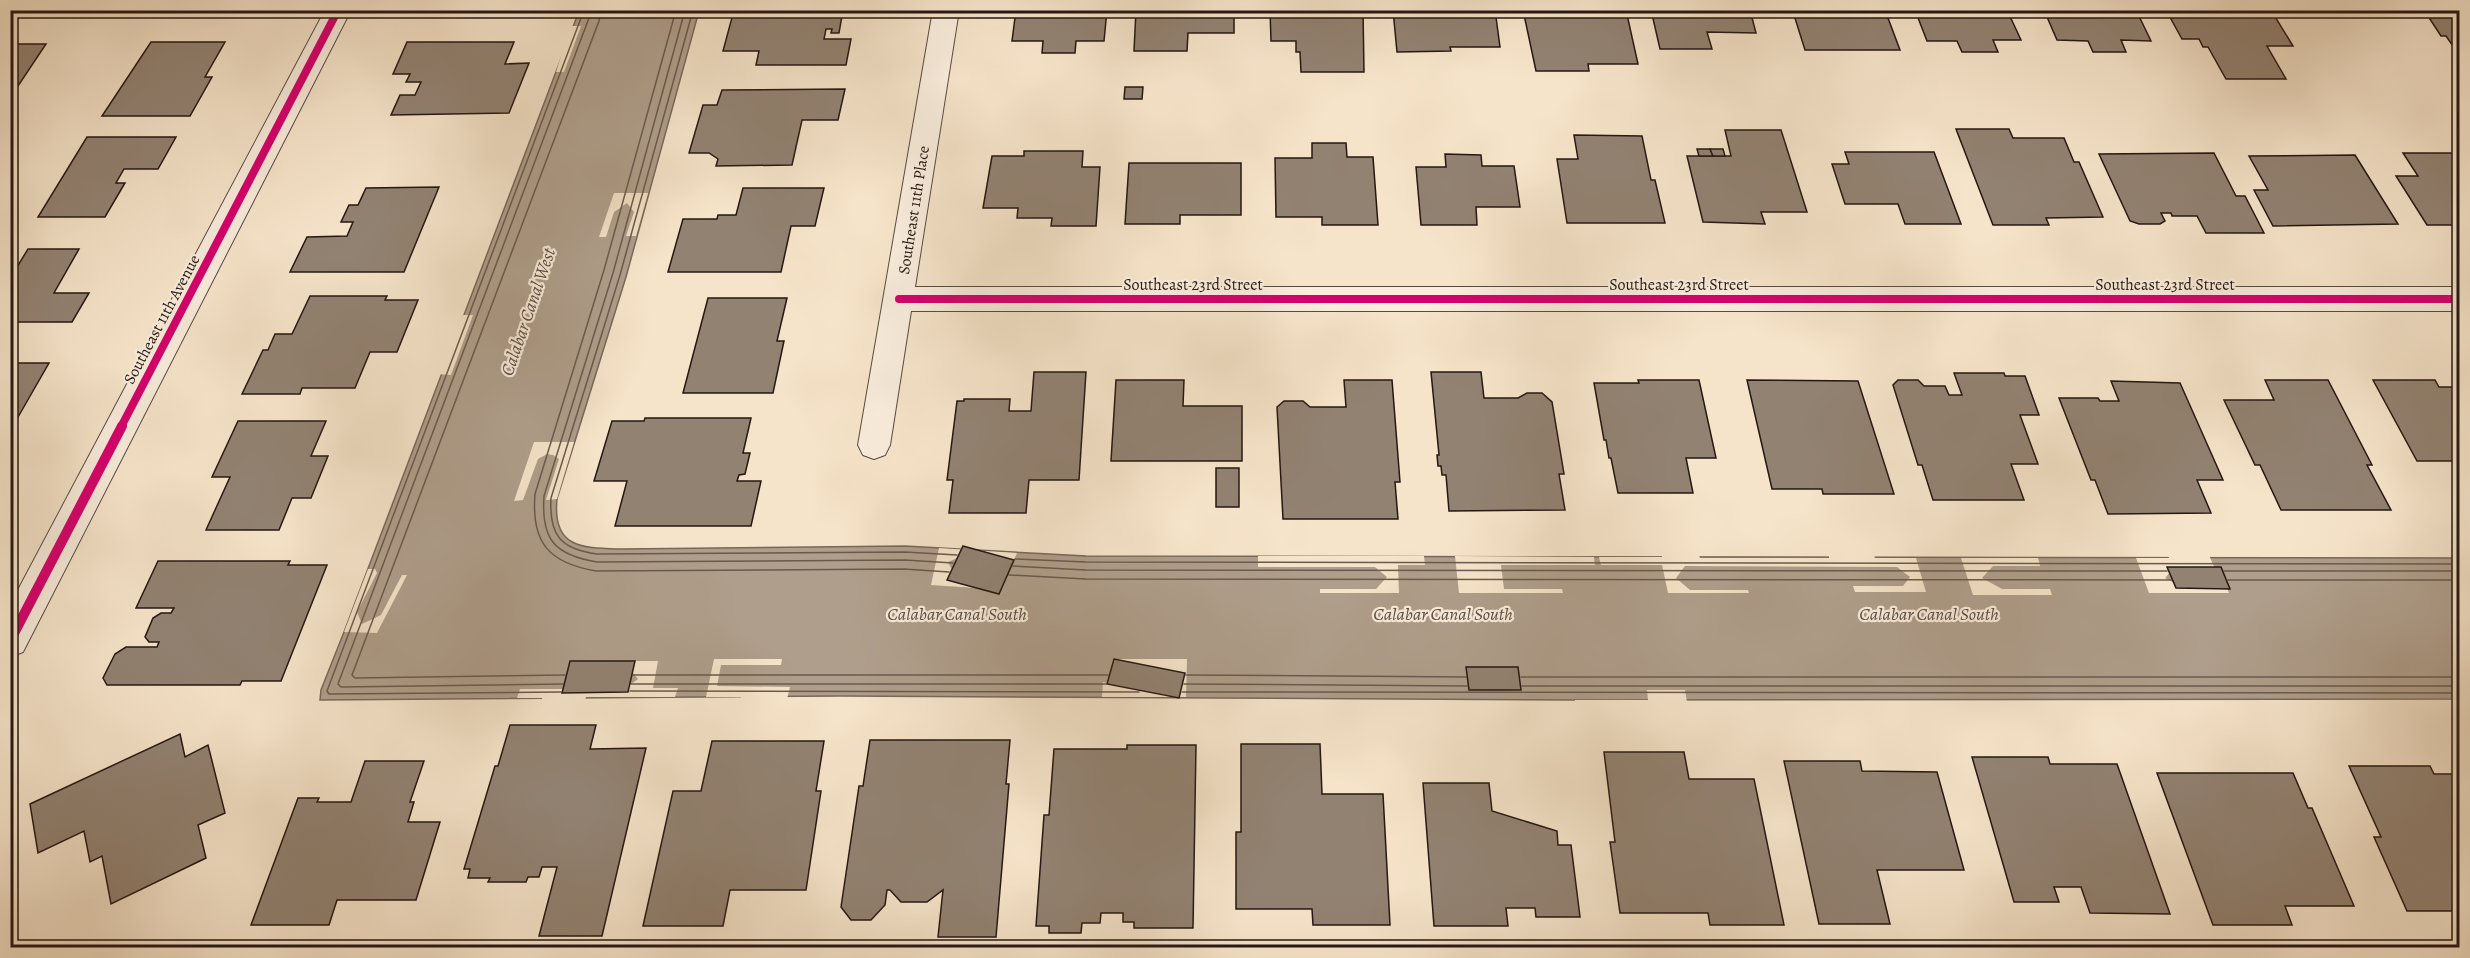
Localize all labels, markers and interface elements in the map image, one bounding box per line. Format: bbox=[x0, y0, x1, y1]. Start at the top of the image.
street label: Southeast 11th Place bbox=[893, 144, 935, 276]
water label: Calabar Canal West bbox=[495, 244, 561, 379]
street label: Southeast 11th Avenue bbox=[118, 251, 205, 388]
street label: Southeast 23rd Street bbox=[1123, 274, 1263, 296]
street label: Southeast 23rd Street bbox=[1609, 274, 1749, 296]
street label: Southeast 23rd Street bbox=[2095, 274, 2235, 296]
water label: Calabar Canal South bbox=[887, 602, 1027, 626]
water label: Calabar Canal South bbox=[1373, 602, 1513, 626]
water label: Calabar Canal South bbox=[1859, 602, 1999, 626]

